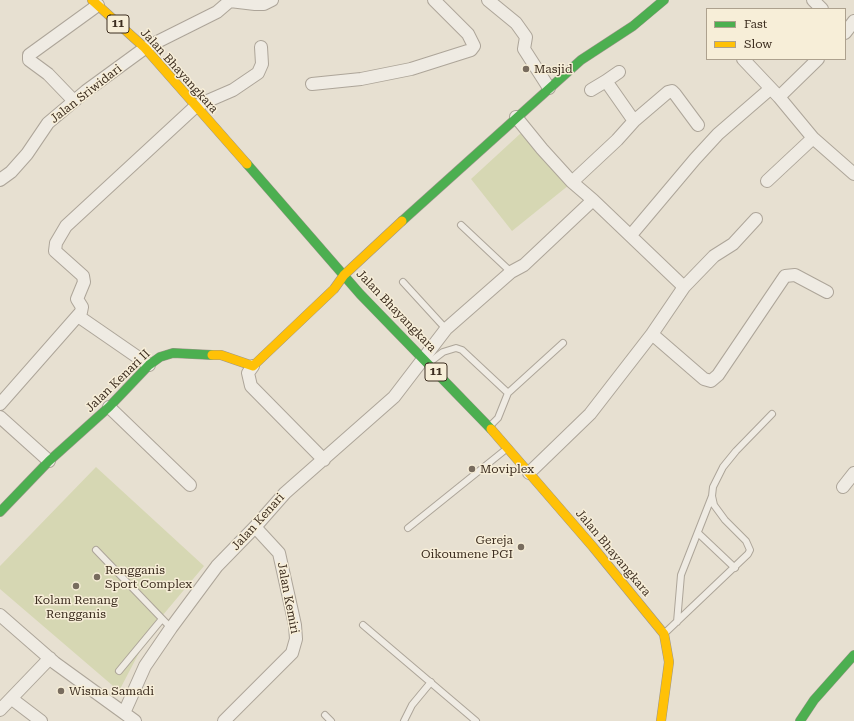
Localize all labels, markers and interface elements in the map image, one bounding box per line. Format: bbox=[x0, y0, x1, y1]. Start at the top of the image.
legend bbox=[706, 8, 846, 60]
road number: 11 bbox=[107, 15, 129, 33]
text: Fast bbox=[744, 17, 767, 31]
street label: Jalan Bhayangkara bbox=[137, 26, 221, 116]
text: Slow bbox=[744, 37, 772, 51]
street label: Jalan Sriwidari bbox=[47, 62, 125, 126]
place label: Masjid bbox=[534, 62, 573, 76]
marker: Masjid bbox=[521, 64, 531, 74]
street label: Jalan Bhayangkara bbox=[353, 267, 439, 355]
street label: Jalan Kenari II bbox=[83, 347, 153, 415]
road number: 11 bbox=[425, 363, 447, 381]
place label: Moviplex bbox=[480, 462, 534, 476]
marker: Moviplex bbox=[467, 464, 477, 474]
street label: Jalan Kenari bbox=[229, 490, 287, 554]
street label: Jalan Bhayangkara bbox=[572, 507, 654, 599]
place label: Gereja Oikoumene PGI bbox=[421, 533, 513, 561]
marker: Gereja Oikoumene PGI bbox=[516, 542, 526, 552]
street label: Jalan Kemiri bbox=[274, 561, 302, 635]
place label: Rengganis Sport Complex bbox=[105, 563, 192, 591]
marker: Rengganis Sport Complex bbox=[92, 572, 102, 582]
marker: Kolam Renang Rengganis bbox=[71, 581, 81, 591]
place label: Kolam Renang Rengganis bbox=[34, 593, 118, 621]
place label: Wisma Samadi bbox=[69, 684, 154, 698]
marker: Wisma Samadi bbox=[56, 686, 66, 696]

